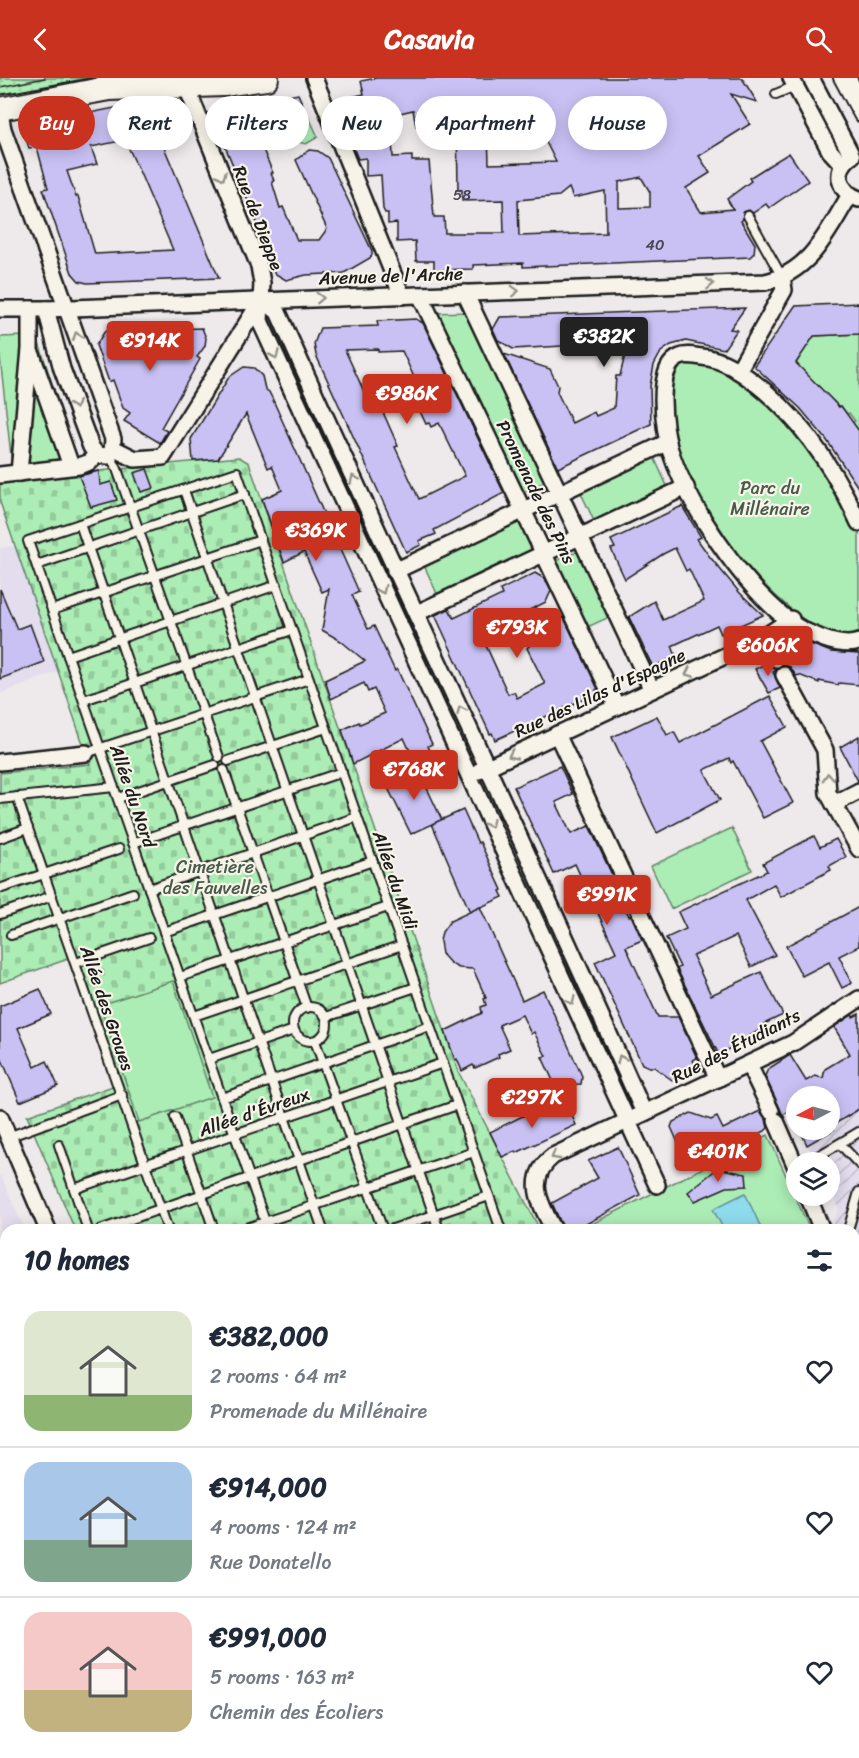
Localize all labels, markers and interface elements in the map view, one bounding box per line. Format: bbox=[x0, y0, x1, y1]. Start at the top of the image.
text: Casavia bbox=[385, 15, 474, 63]
icon: back bbox=[24, 23, 57, 56]
icon: search bbox=[802, 23, 835, 56]
chip: Buy bbox=[18, 96, 95, 150]
chip: Rent bbox=[107, 96, 193, 150]
chip: Filters bbox=[205, 96, 309, 150]
chip: New bbox=[321, 96, 403, 150]
chip: Apartment bbox=[415, 96, 556, 150]
chip: House bbox=[568, 96, 667, 150]
street label: Rue de Dieppe bbox=[223, 161, 293, 275]
one-way arrow bbox=[215, 170, 227, 181]
house number: 58 bbox=[453, 182, 471, 208]
house number: 40 bbox=[646, 232, 664, 258]
street label: Avenue de l'Arche bbox=[317, 257, 464, 295]
one-way arrow bbox=[705, 278, 714, 290]
one-way arrow bbox=[511, 285, 520, 298]
one-way arrow bbox=[316, 292, 325, 304]
pin: €382K bbox=[562, 317, 646, 368]
text: €382K bbox=[574, 319, 634, 354]
pin: €914K bbox=[108, 321, 192, 372]
text: €914K bbox=[121, 323, 179, 358]
one-way arrow bbox=[71, 331, 84, 342]
one-way arrow bbox=[268, 348, 280, 359]
pin: €986K bbox=[365, 374, 449, 425]
text: €986K bbox=[376, 376, 438, 411]
one-way arrow bbox=[68, 399, 81, 410]
street label: Promenade des Pins bbox=[487, 414, 585, 570]
park label: Parc du Millénaire bbox=[730, 472, 810, 525]
one-way arrow bbox=[349, 475, 361, 486]
pin: €369K bbox=[274, 511, 358, 562]
text: €369K bbox=[286, 513, 346, 548]
one-way arrow bbox=[374, 583, 386, 594]
pin: €793K bbox=[475, 608, 559, 659]
text: €793K bbox=[487, 610, 547, 645]
pin: €606K bbox=[726, 626, 810, 677]
text: €606K bbox=[738, 628, 798, 663]
street label: Rue des Lilas d'Espagne bbox=[509, 639, 691, 747]
one-way arrow bbox=[684, 665, 695, 677]
one-way arrow bbox=[457, 705, 469, 716]
street label: Allée du Nord bbox=[100, 739, 166, 853]
one-way arrow bbox=[508, 748, 519, 760]
pin: €768K bbox=[372, 750, 456, 801]
text: €768K bbox=[384, 752, 444, 787]
one-way arrow bbox=[821, 773, 834, 782]
one-way arrow bbox=[483, 817, 495, 828]
street label: Allée du Midi bbox=[363, 825, 427, 935]
park label: Cimetière des Fauvelles bbox=[163, 851, 268, 904]
pin: €991K bbox=[565, 875, 649, 926]
text: €991K bbox=[578, 877, 636, 912]
street label: Allée des Groues bbox=[70, 940, 144, 1076]
one-way arrow bbox=[564, 995, 576, 1006]
street label: Rue des Étudiants bbox=[666, 999, 807, 1092]
one-way arrow bbox=[616, 1055, 628, 1066]
street label: Allée d'Évreux bbox=[193, 1078, 314, 1146]
pin: €297K bbox=[490, 1078, 574, 1129]
text: €297K bbox=[502, 1080, 562, 1115]
north arrow bbox=[786, 1086, 840, 1140]
map controls bbox=[786, 1086, 840, 1206]
pin: €401K bbox=[676, 1132, 760, 1183]
text: €401K bbox=[688, 1134, 748, 1169]
one-way arrow bbox=[551, 1149, 561, 1161]
button: layers bbox=[786, 1152, 840, 1206]
text: 10 homes bbox=[24, 1237, 129, 1283]
icon: filters bbox=[803, 1244, 836, 1277]
text: €382,000 bbox=[210, 1313, 329, 1359]
icon: home bbox=[72, 1335, 144, 1407]
icon: heart bbox=[803, 1355, 836, 1388]
text: 2 rooms · 64 m² bbox=[210, 1359, 347, 1394]
text: Promenade du Millénaire bbox=[210, 1394, 427, 1429]
text: €914,000 bbox=[210, 1464, 327, 1510]
icon: home bbox=[72, 1486, 144, 1558]
icon: heart bbox=[803, 1506, 836, 1539]
text: 4 rooms · 124 m² bbox=[210, 1510, 357, 1545]
text: Rue Donatello bbox=[210, 1545, 331, 1580]
text: €991,000 bbox=[210, 1614, 327, 1660]
icon: home bbox=[72, 1636, 144, 1708]
icon: heart bbox=[803, 1656, 836, 1689]
text: 5 rooms · 163 m² bbox=[210, 1660, 355, 1695]
text: Chemin des Écoliers bbox=[210, 1695, 383, 1730]

